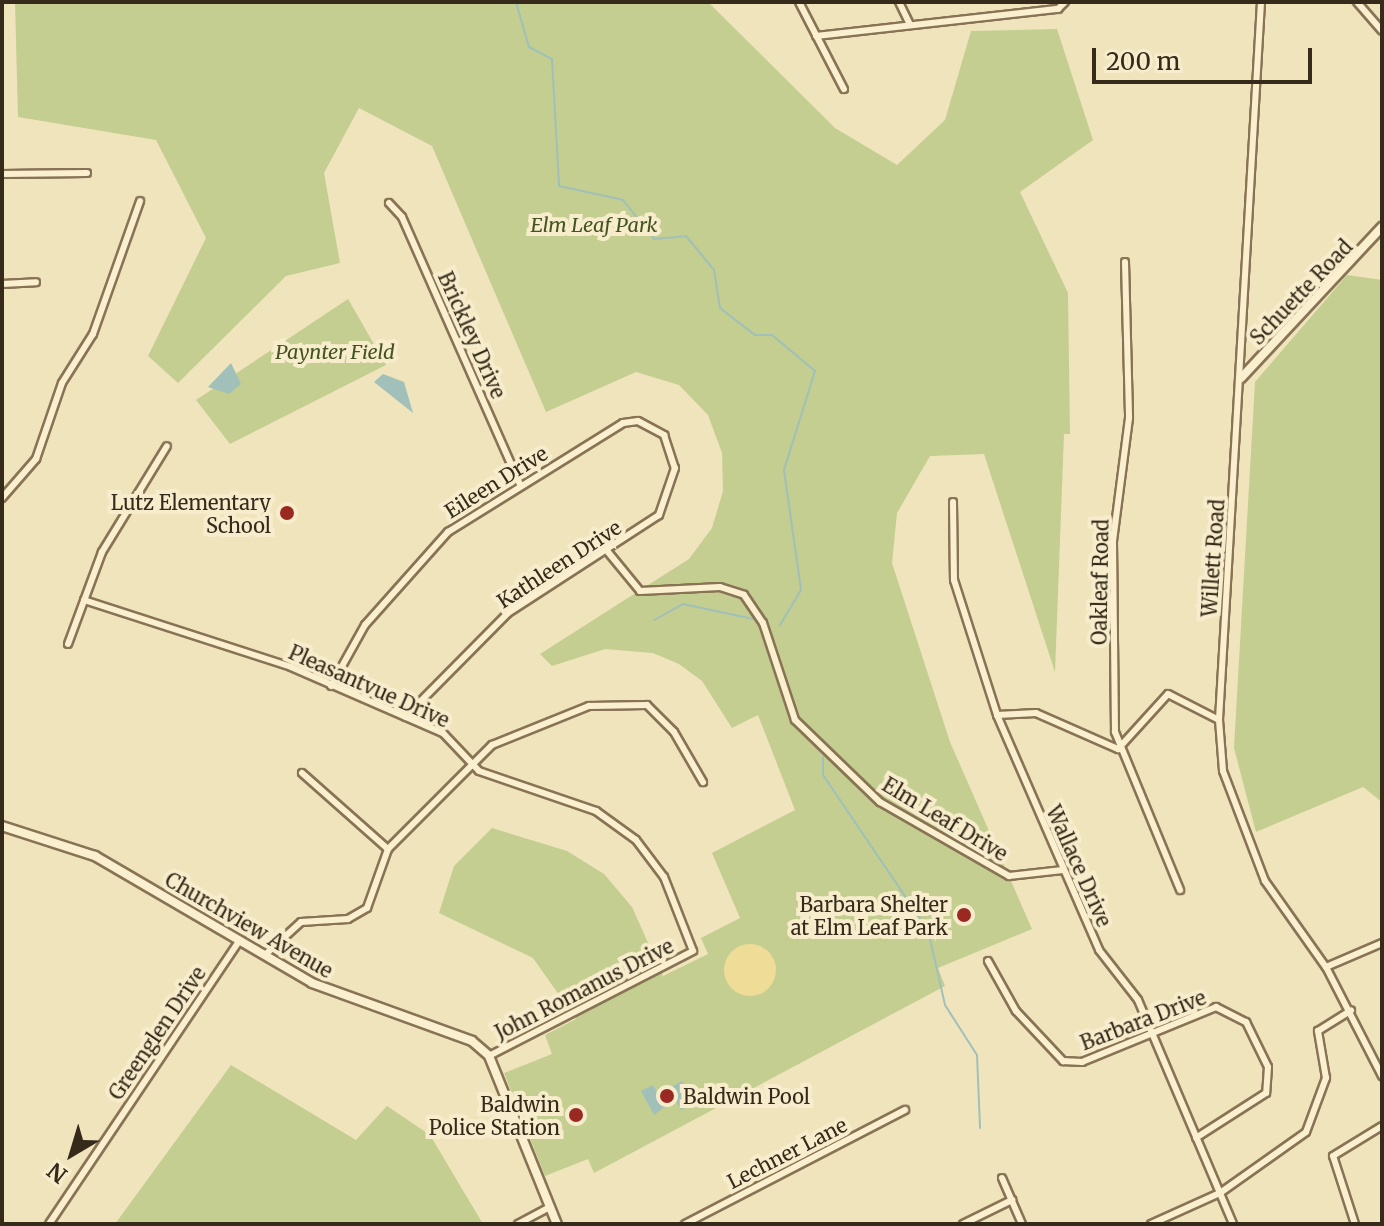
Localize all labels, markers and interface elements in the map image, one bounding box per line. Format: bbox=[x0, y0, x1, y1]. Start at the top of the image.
scale bar bbox=[1096, 32, 1316, 82]
text: 200 m bbox=[1106, 46, 1180, 77]
park label: Elm Leaf Park bbox=[530, 212, 658, 236]
street label: Schuette Road bbox=[1245, 234, 1357, 350]
street label: Brickley Drive bbox=[433, 268, 511, 402]
park label: Paynter Field bbox=[275, 339, 395, 363]
street label: Eileen Drive bbox=[440, 441, 552, 523]
place label: Lutz Elementary School bbox=[111, 490, 271, 537]
street label: Willett Road bbox=[1197, 498, 1229, 618]
marker: Lutz Elementary School bbox=[278, 504, 296, 522]
street label: Kathleen Drive bbox=[492, 515, 626, 613]
street label: Oakleaf Road bbox=[1087, 519, 1113, 645]
street label: Pleasantvue Drive bbox=[285, 640, 453, 732]
street label: Elm Leaf Drive bbox=[878, 772, 1012, 866]
street label: Wallace Drive bbox=[1042, 802, 1116, 930]
street label: Churchview Avenue bbox=[161, 867, 337, 983]
place label: Barbara Shelter at Elm Leaf Park bbox=[791, 892, 948, 939]
marker: Barbara Shelter at Elm Leaf Park bbox=[955, 906, 973, 924]
street label: John Romanus Drive bbox=[491, 934, 677, 1044]
street label: Greenglen Drive bbox=[104, 962, 210, 1104]
street label: Barbara Drive bbox=[1077, 985, 1209, 1055]
place label: Baldwin Pool bbox=[683, 1084, 810, 1108]
marker: Baldwin Pool bbox=[658, 1087, 676, 1105]
place label: Baldwin Police Station bbox=[429, 1092, 560, 1139]
marker: Baldwin Police Station bbox=[567, 1106, 585, 1124]
street label: Lechner Lane bbox=[723, 1113, 851, 1193]
north arrow bbox=[32, 1114, 112, 1194]
text: N bbox=[42, 1157, 73, 1189]

